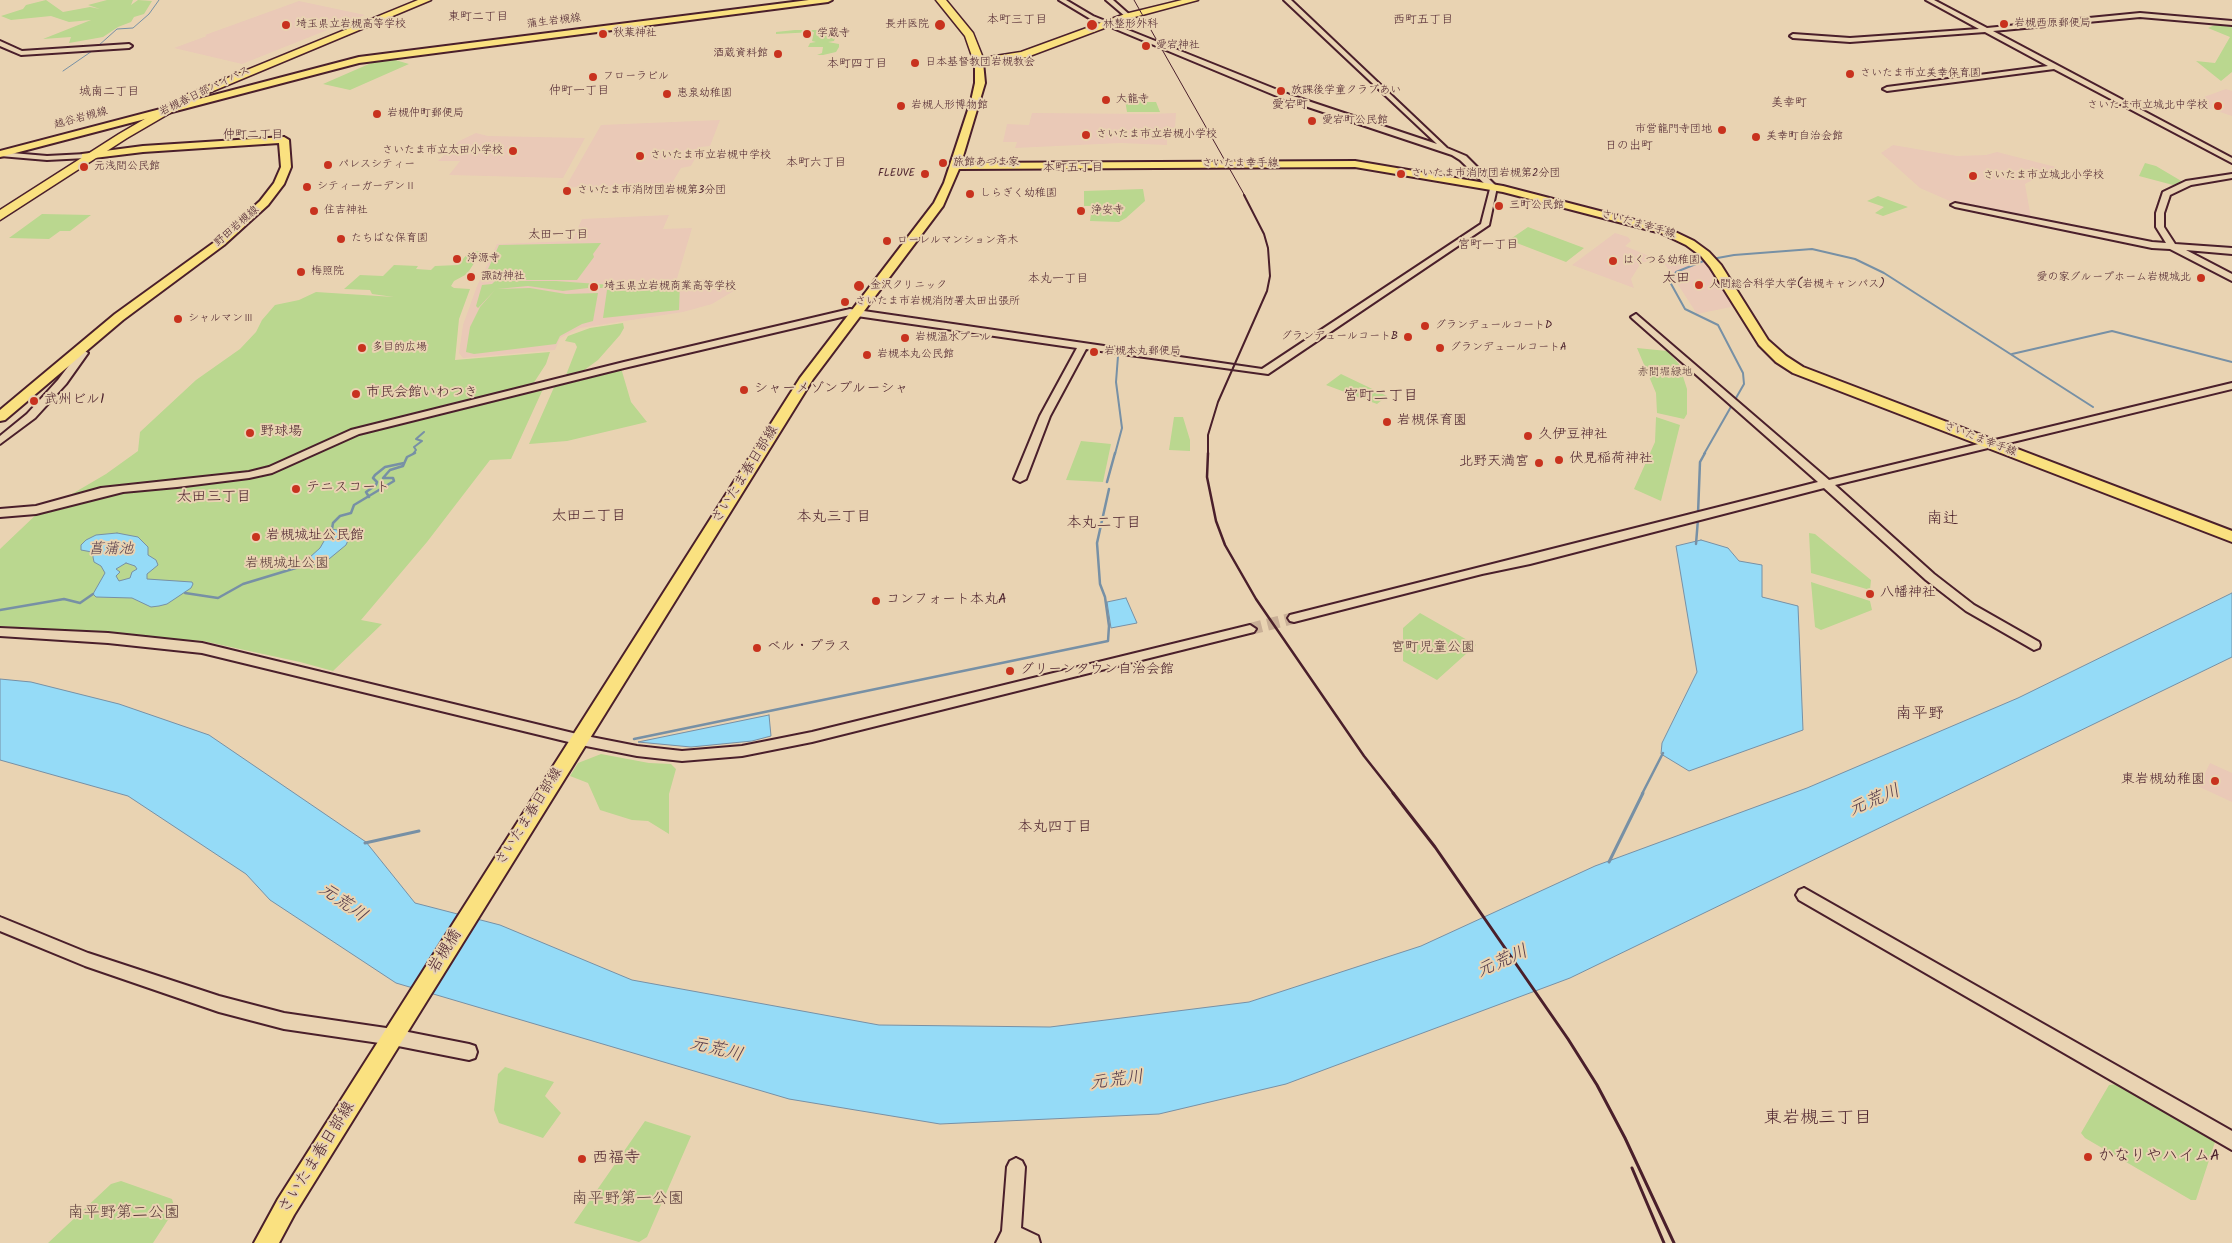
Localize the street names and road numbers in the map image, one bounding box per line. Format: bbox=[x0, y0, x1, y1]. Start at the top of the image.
street label: 蒲生岩槻線 bbox=[526, 12, 582, 32]
street label: 岩槻春日部バイパス bbox=[158, 64, 252, 120]
street label: 越谷岩槻線 bbox=[53, 106, 109, 132]
street label: さいたま幸手線 bbox=[1202, 157, 1278, 171]
street label: 野田岩槻線 bbox=[212, 204, 262, 250]
street label: さいたま幸手線 bbox=[1599, 208, 1677, 242]
street label: さいたま幸手線 bbox=[1942, 420, 2018, 460]
street label: さいたま春日部線 bbox=[709, 423, 783, 527]
street label: さいたま春日部線 bbox=[493, 765, 567, 869]
street label: 岩槻橋 bbox=[425, 927, 467, 977]
street label: さいたま春日部線 bbox=[276, 1099, 360, 1217]

